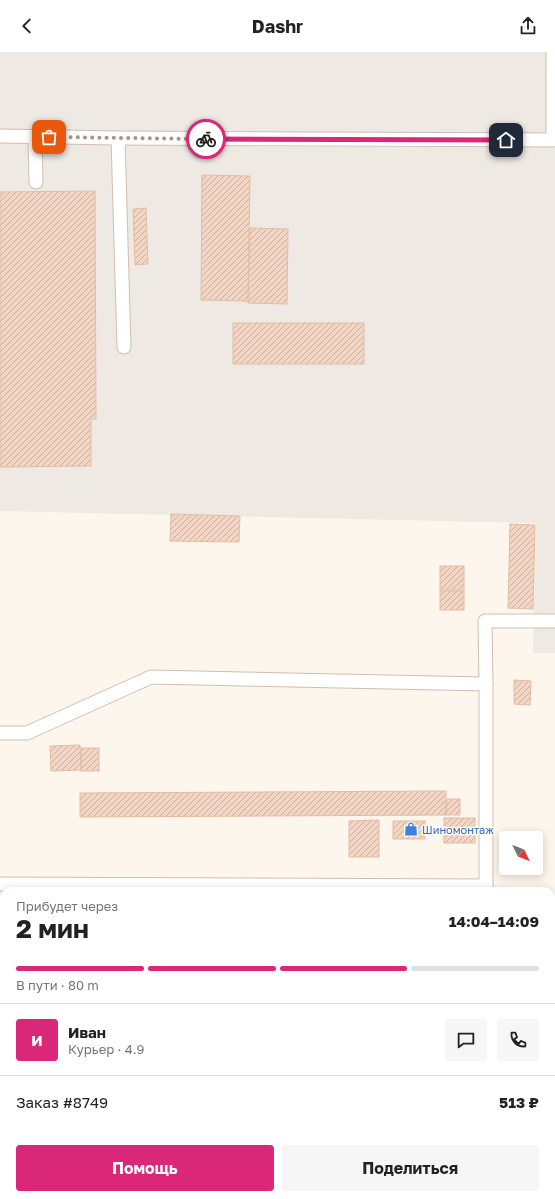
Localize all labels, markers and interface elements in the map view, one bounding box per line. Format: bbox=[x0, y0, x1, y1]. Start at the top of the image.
icon: back bbox=[16, 15, 38, 37]
text: Dashr bbox=[252, 15, 303, 37]
icon: share bbox=[517, 15, 539, 37]
courier bbox=[186, 119, 226, 159]
pin bbox=[32, 120, 66, 154]
pin bbox=[489, 123, 523, 157]
icon: bag bbox=[38, 126, 60, 148]
icon: bike bbox=[195, 128, 217, 150]
icon: home bbox=[495, 129, 517, 151]
shop icon: Шиномонтаж bbox=[403, 821, 419, 837]
place label: Шиномонтаж bbox=[422, 823, 494, 836]
north arrow bbox=[499, 831, 543, 875]
map controls bbox=[499, 831, 543, 875]
text: Прибудет через bbox=[16, 898, 118, 914]
text: 14:04–14:09 bbox=[449, 912, 539, 930]
text: 2 мин bbox=[16, 913, 89, 944]
text: В пути · 80 m bbox=[16, 977, 99, 993]
button: chat bbox=[445, 1019, 487, 1061]
button: phone bbox=[497, 1019, 539, 1061]
text: Иван bbox=[68, 1023, 106, 1041]
text: И bbox=[31, 1031, 43, 1049]
text: Курьер · 4.9 bbox=[68, 1041, 144, 1057]
text: Заказ #8749 bbox=[16, 1093, 108, 1111]
text: 513 ₽ bbox=[499, 1093, 539, 1111]
button: Помощь bbox=[16, 1145, 274, 1191]
button: Поделиться bbox=[282, 1145, 539, 1191]

